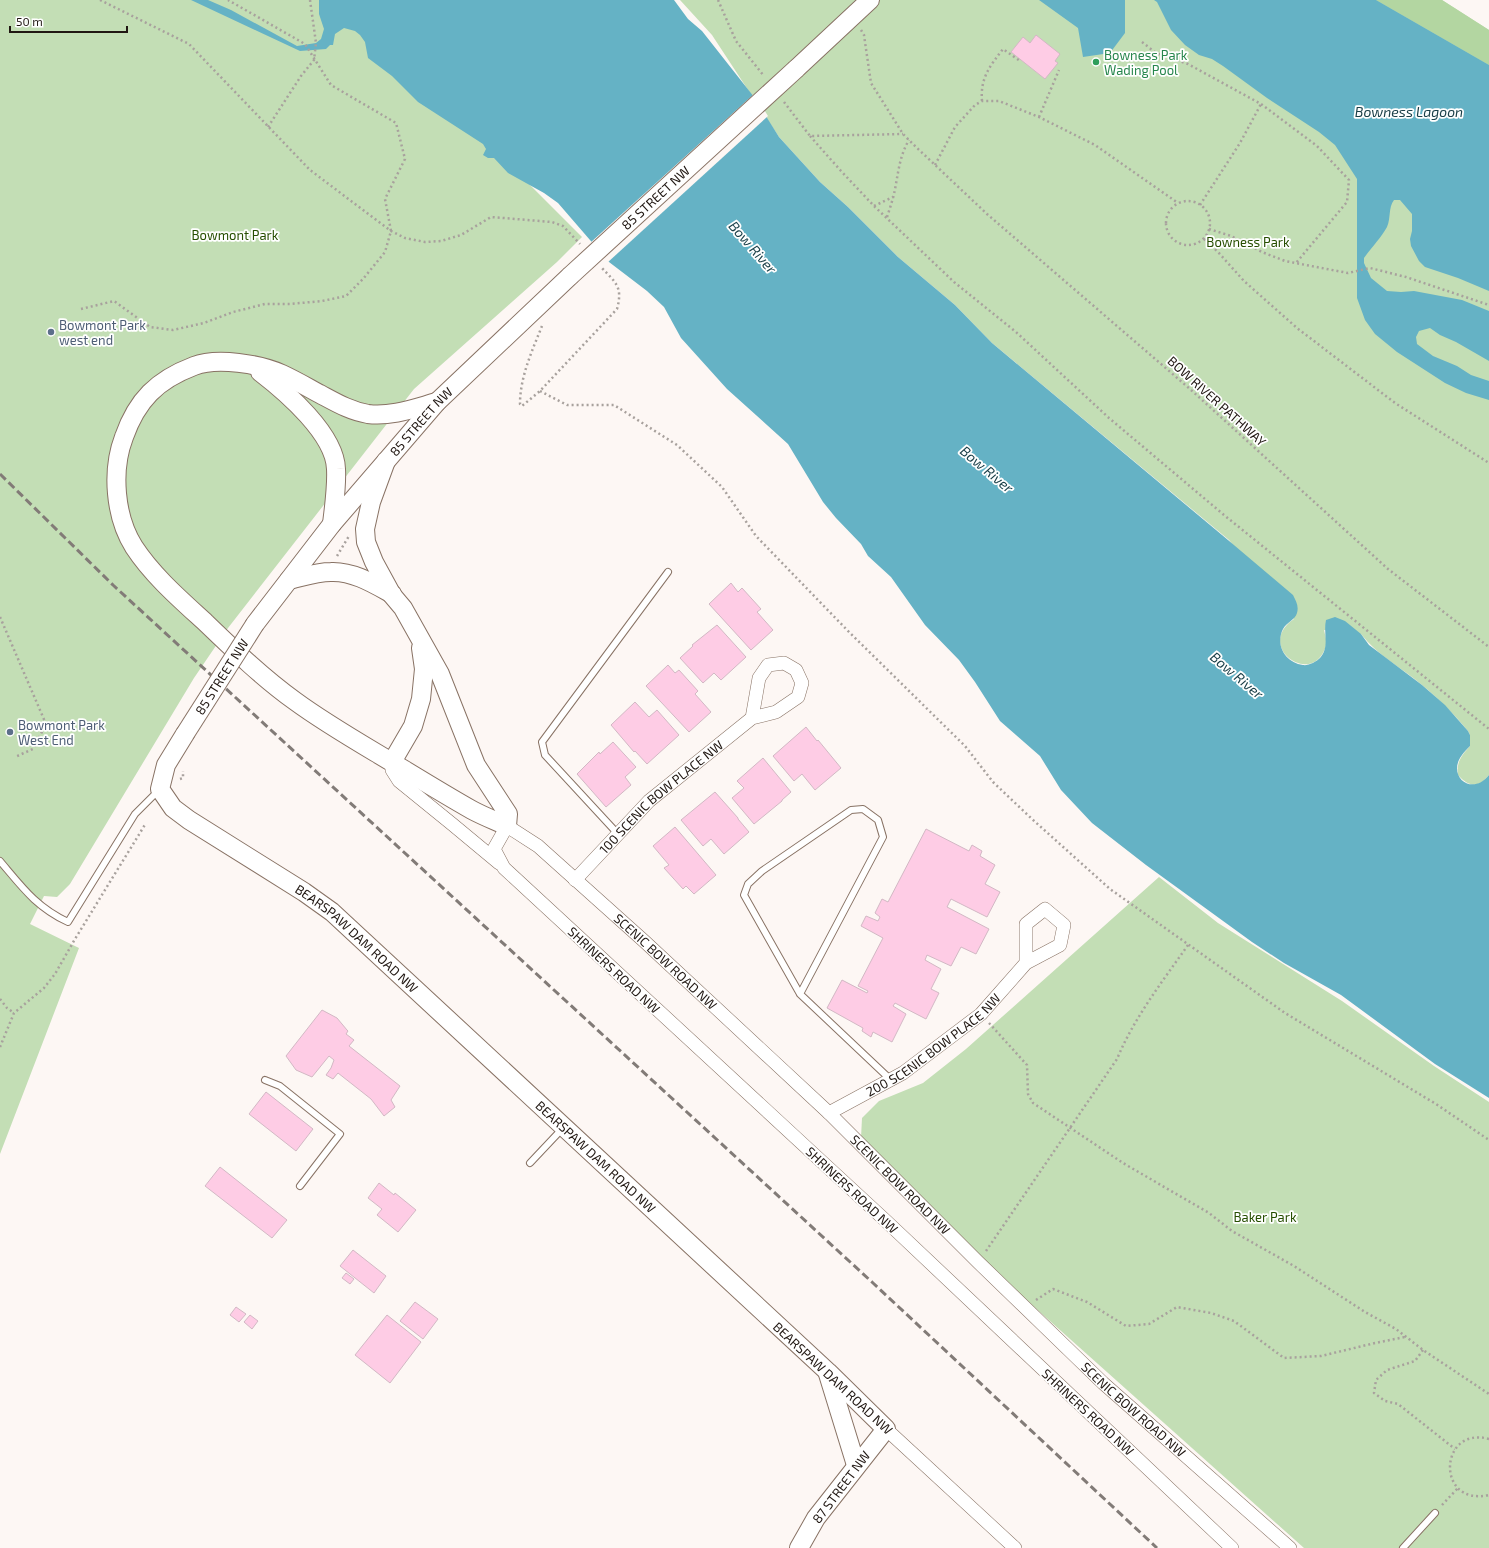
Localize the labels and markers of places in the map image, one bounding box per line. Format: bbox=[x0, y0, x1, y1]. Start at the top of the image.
place label: Bowness Park Wading Pool bbox=[1104, 47, 1188, 78]
marker: Bowness Park Wading Pool bbox=[1091, 57, 1101, 67]
place label: Bowmont Park west end bbox=[59, 317, 146, 348]
marker: Bowmont Park west end bbox=[46, 327, 56, 337]
place label: Bowmont Park West End bbox=[18, 717, 105, 748]
marker: Bowmont Park West End bbox=[5, 727, 15, 737]

